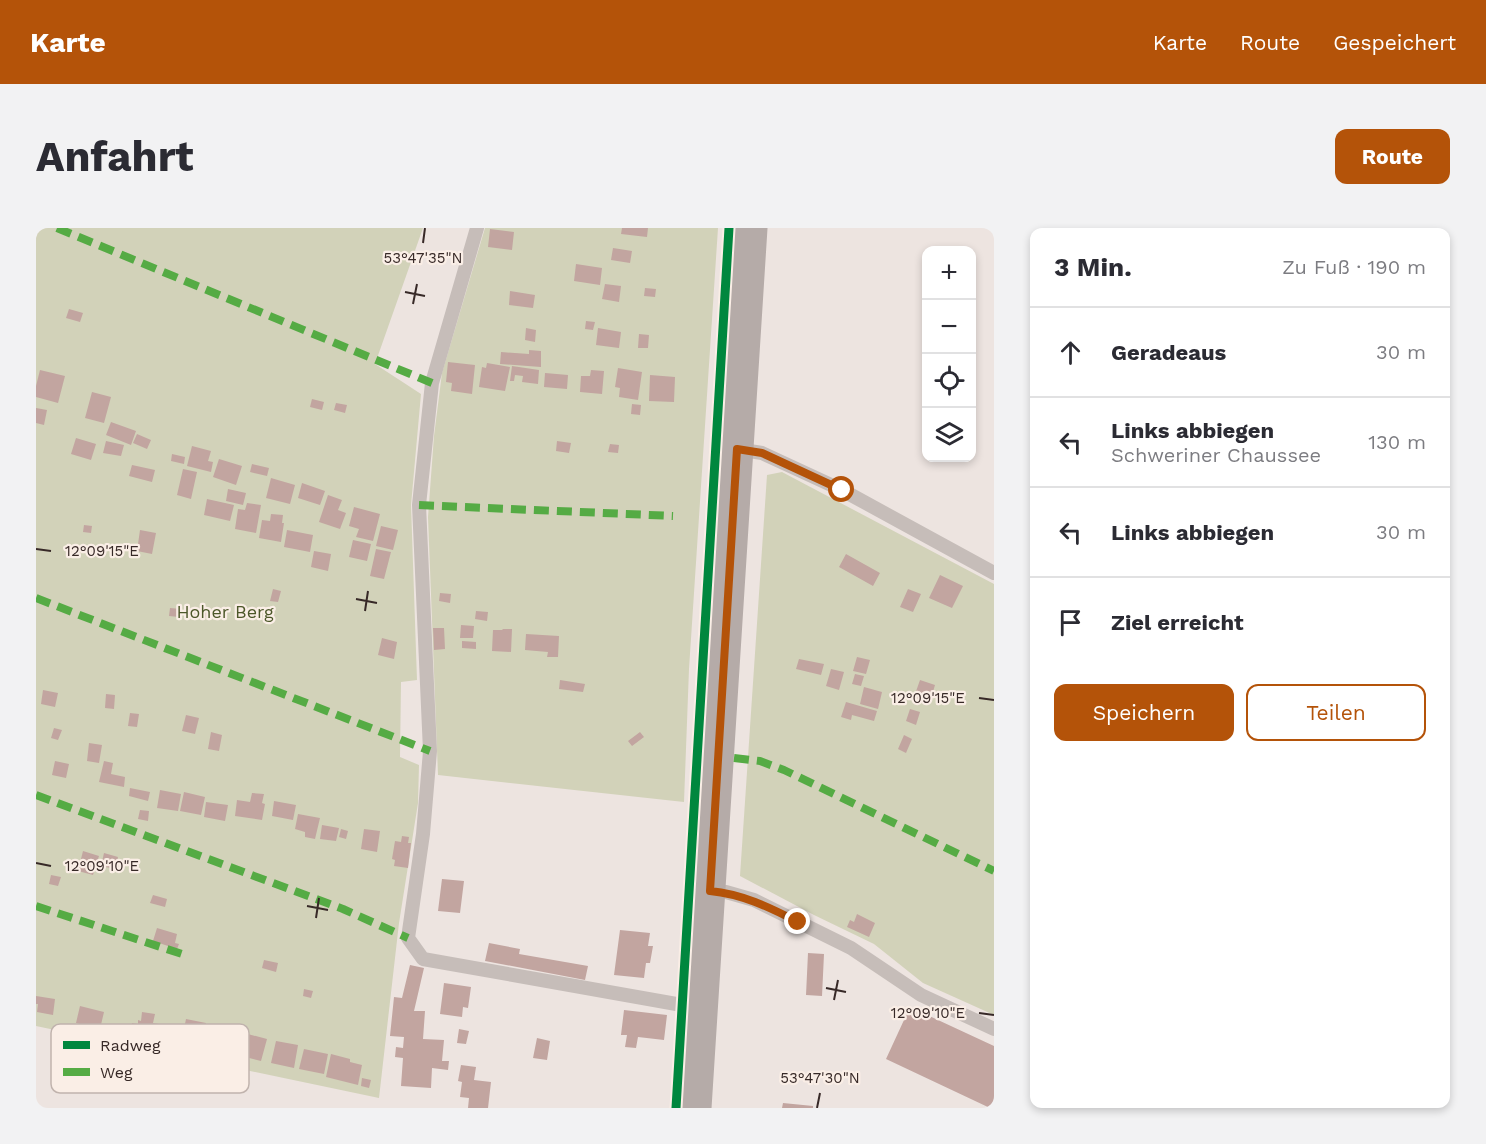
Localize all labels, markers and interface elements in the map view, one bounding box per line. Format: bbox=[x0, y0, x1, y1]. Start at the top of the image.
text: Karte bbox=[30, 26, 106, 59]
text: Karte bbox=[1153, 30, 1207, 55]
text: Route bbox=[1240, 30, 1300, 55]
text: Gespeichert bbox=[1333, 30, 1456, 55]
button: Route bbox=[1335, 129, 1450, 184]
text: Anfahrt bbox=[36, 132, 194, 181]
map controls bbox=[922, 246, 976, 462]
button: + bbox=[922, 246, 976, 300]
text: 53°47'35"N bbox=[384, 249, 462, 267]
text: 3 Min. bbox=[1054, 252, 1132, 282]
text: Zu Fuß · 190 m bbox=[1282, 255, 1426, 279]
button: − bbox=[922, 300, 976, 354]
icon: ahead bbox=[1054, 336, 1087, 369]
text: Geradeaus bbox=[1111, 340, 1226, 365]
text: 30 m bbox=[1376, 340, 1426, 364]
button: locate bbox=[922, 354, 976, 408]
button: layers bbox=[922, 408, 976, 462]
text: Links abbiegen bbox=[1111, 418, 1274, 443]
icon: left bbox=[1054, 426, 1087, 459]
text: 130 m bbox=[1368, 430, 1426, 454]
text: Schweriner Chaussee bbox=[1111, 443, 1321, 467]
route start bbox=[828, 476, 854, 502]
icon: left bbox=[1054, 516, 1087, 549]
text: Links abbiegen bbox=[1111, 520, 1274, 545]
text: 30 m bbox=[1376, 520, 1426, 544]
text: 12°09'15"E bbox=[65, 542, 139, 560]
park label: Hoher Berg bbox=[176, 601, 274, 622]
icon: arrive bbox=[1054, 606, 1087, 639]
text: Ziel erreicht bbox=[1111, 610, 1244, 635]
button: Speichern bbox=[1054, 684, 1234, 741]
button: Teilen bbox=[1246, 684, 1426, 741]
text: 12°09'15"E bbox=[891, 689, 965, 707]
text: 12°09'10"E bbox=[65, 857, 139, 875]
route end bbox=[784, 908, 810, 934]
text: 12°09'10"E bbox=[891, 1004, 965, 1022]
legend bbox=[51, 1024, 249, 1093]
text: Radweg bbox=[100, 1036, 161, 1055]
text: Weg bbox=[100, 1063, 133, 1082]
text: 53°47'30"N bbox=[780, 1069, 860, 1087]

